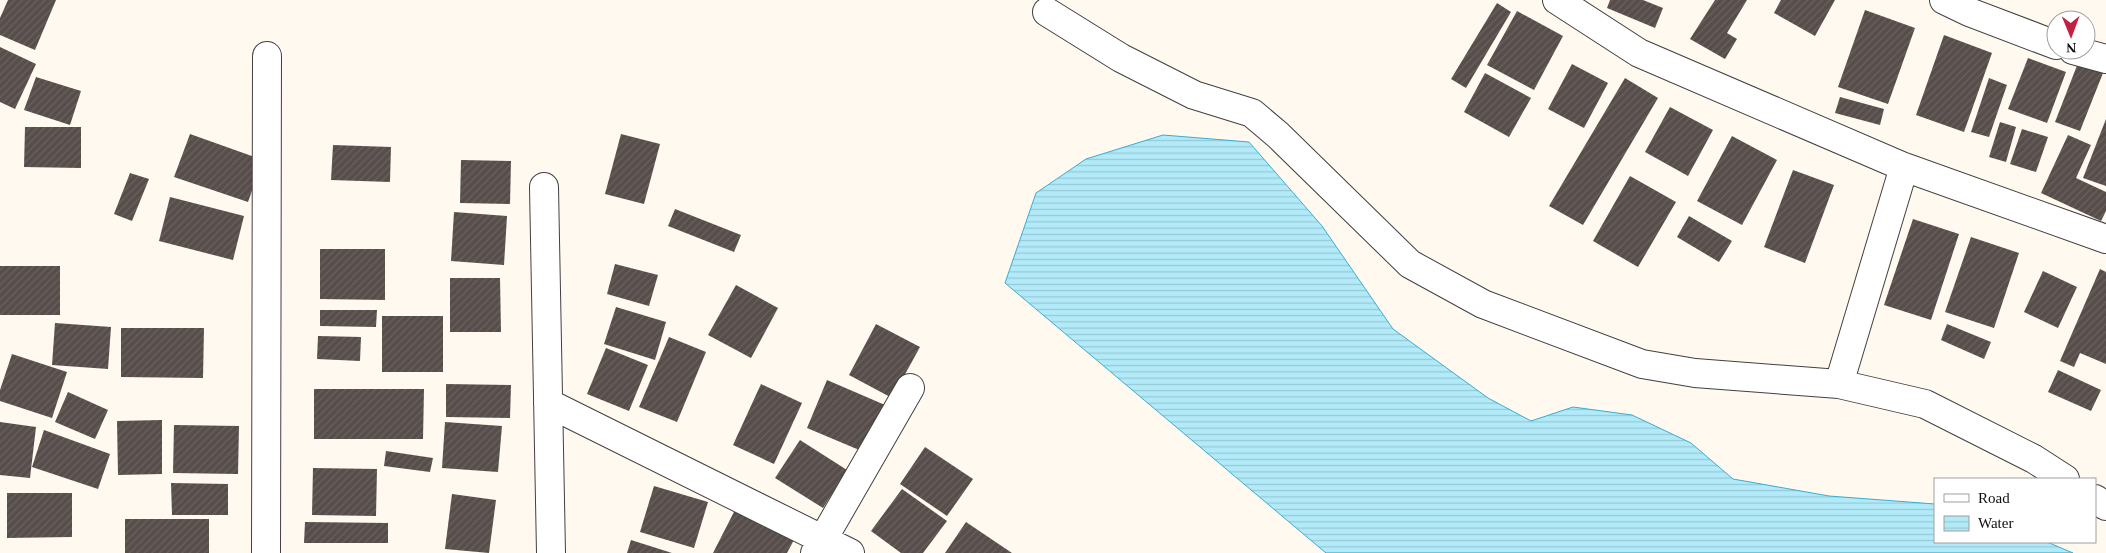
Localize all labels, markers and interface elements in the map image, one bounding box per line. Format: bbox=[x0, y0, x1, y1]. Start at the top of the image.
north arrow bbox=[2046, 10, 2096, 60]
text: N bbox=[2066, 40, 2076, 55]
legend bbox=[1934, 478, 2096, 543]
text: Road bbox=[1978, 490, 2010, 506]
text: Water bbox=[1978, 515, 2013, 531]

